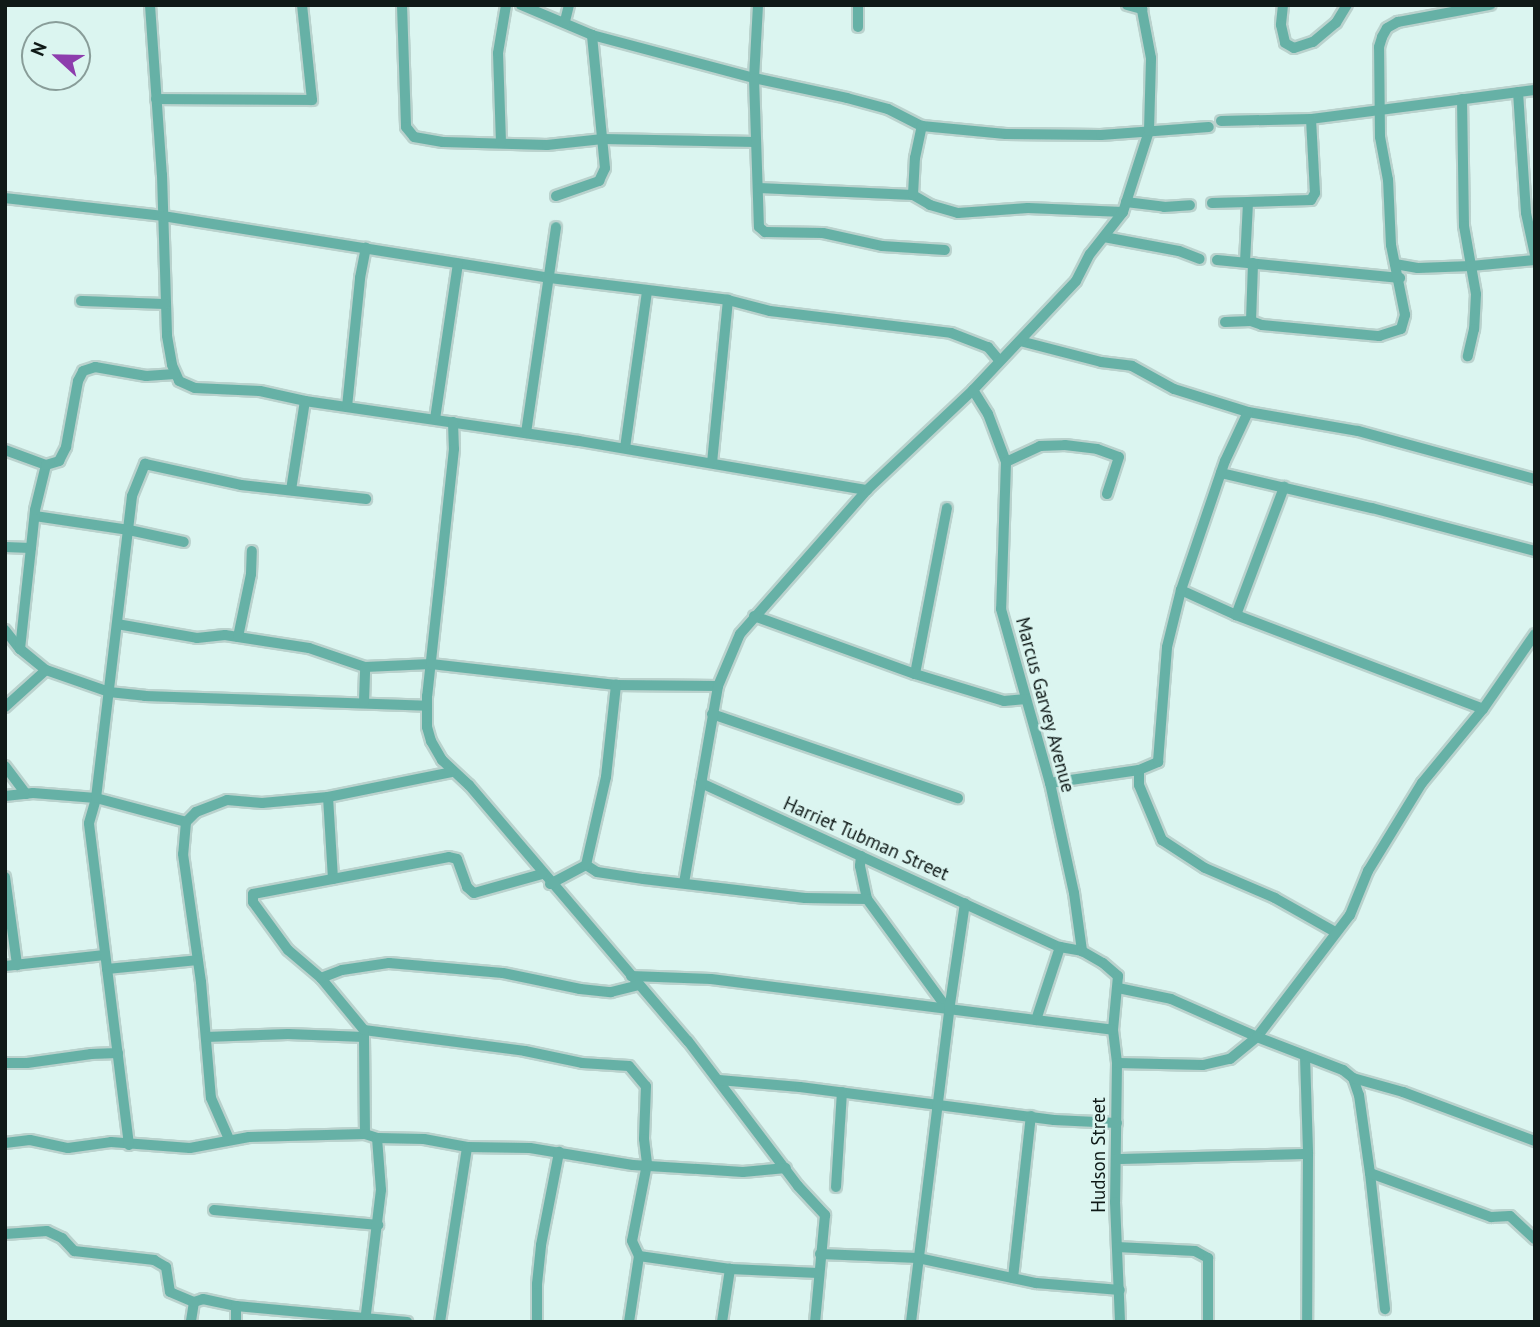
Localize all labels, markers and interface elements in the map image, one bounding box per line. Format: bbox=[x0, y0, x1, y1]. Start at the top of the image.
north arrow bbox=[21, 21, 91, 91]
text: N bbox=[25, 39, 52, 59]
street label: Marcus Garvey Avenue bbox=[1010, 614, 1080, 796]
street label: Harriet Tubman Street bbox=[779, 792, 953, 886]
street label: Hudson Street bbox=[1088, 1097, 1110, 1213]

